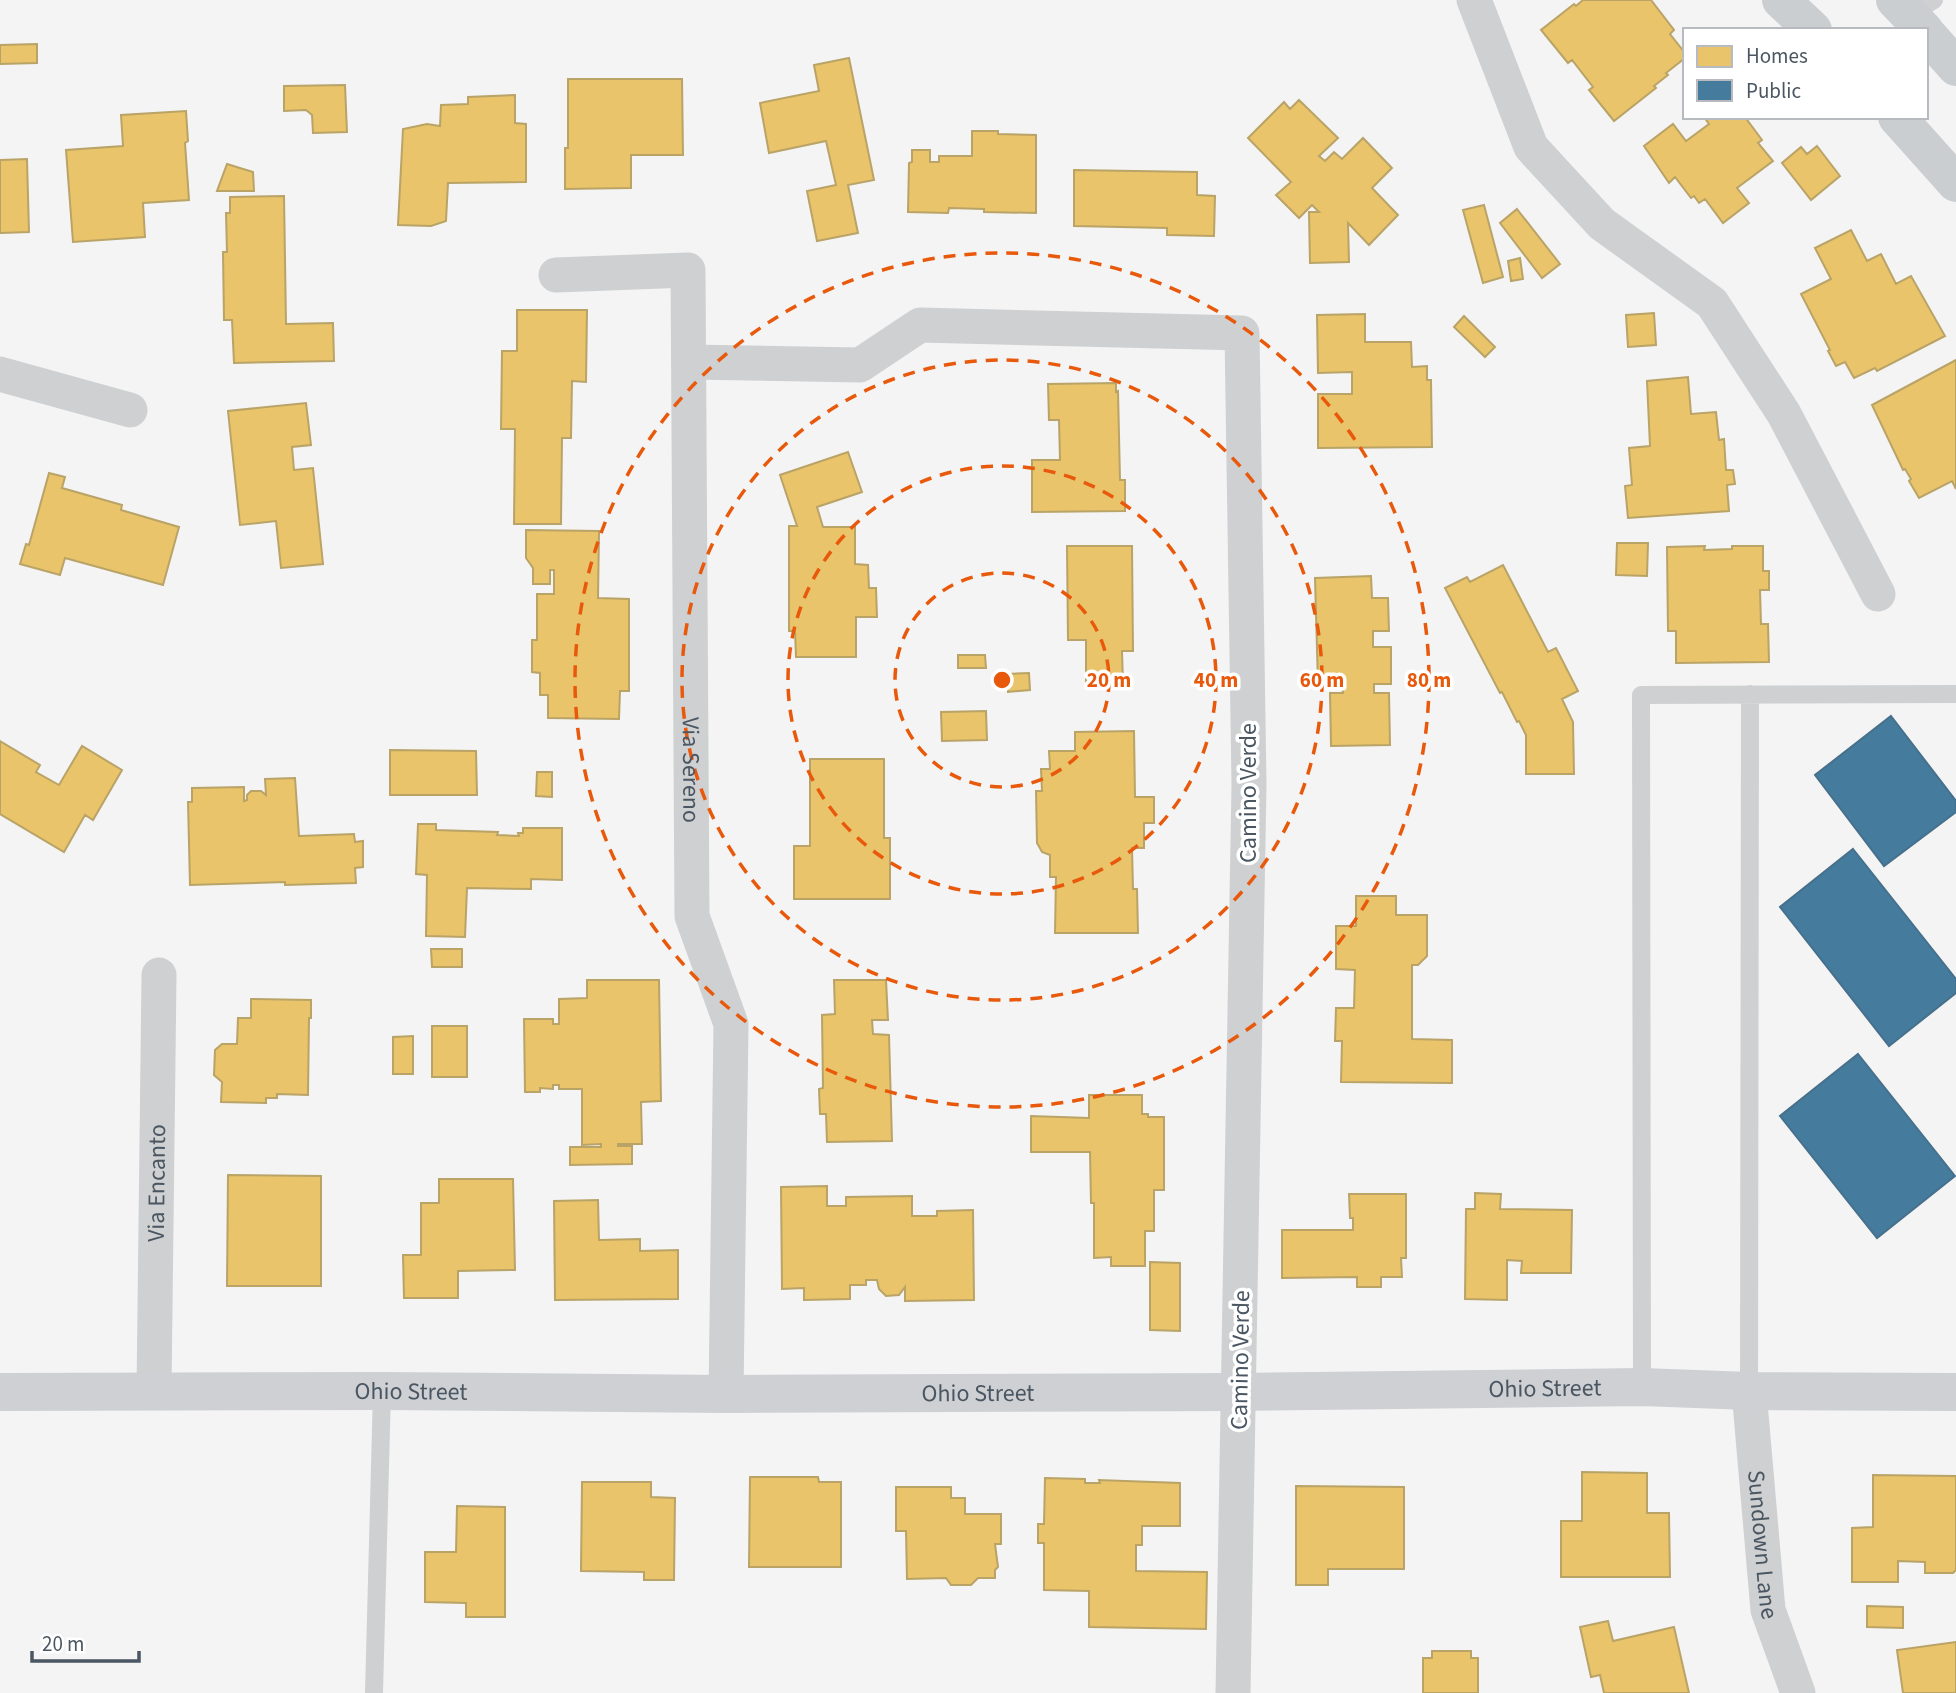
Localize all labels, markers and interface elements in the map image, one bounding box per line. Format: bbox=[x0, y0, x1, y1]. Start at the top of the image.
legend bbox=[1683, 28, 1928, 119]
text: Homes bbox=[1746, 41, 1808, 71]
text: Public bbox=[1746, 76, 1801, 106]
text: 20 m bbox=[1087, 665, 1131, 695]
text: 40 m bbox=[1194, 665, 1238, 695]
text: 60 m bbox=[1300, 665, 1344, 695]
text: 80 m bbox=[1407, 665, 1451, 695]
centre of rings bbox=[990, 668, 1014, 692]
street label: Via Sereno bbox=[673, 717, 708, 823]
street label: Camino Verde bbox=[1231, 723, 1266, 863]
street label: Via Encanto bbox=[139, 1124, 175, 1242]
street label: Camino Verde bbox=[1222, 1290, 1259, 1430]
street label: Ohio Street bbox=[1488, 1371, 1602, 1407]
street label: Ohio Street bbox=[355, 1374, 468, 1410]
street label: Ohio Street bbox=[921, 1376, 1035, 1411]
street label: Sundown Lane bbox=[1738, 1469, 1787, 1624]
scale bar bbox=[32, 1620, 138, 1664]
text: 20 m bbox=[42, 1629, 84, 1659]

